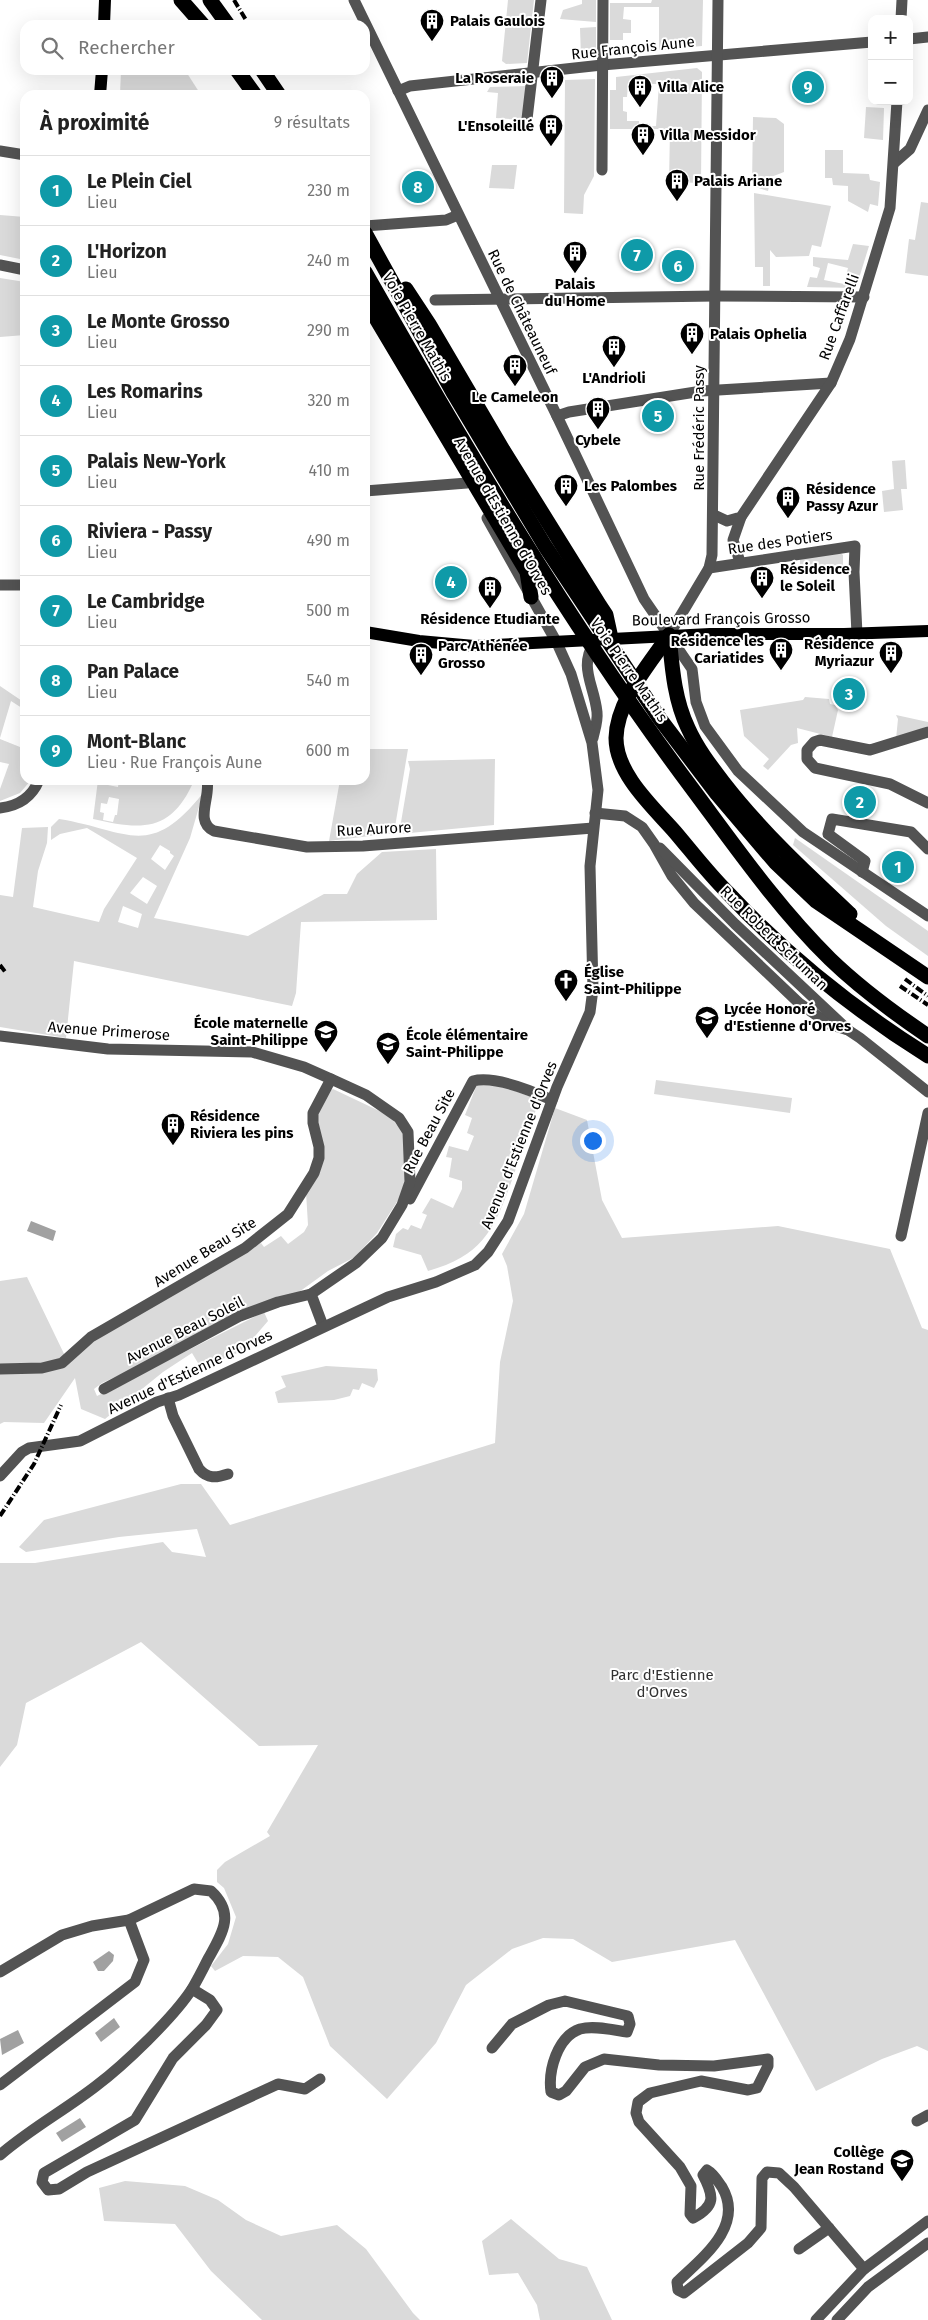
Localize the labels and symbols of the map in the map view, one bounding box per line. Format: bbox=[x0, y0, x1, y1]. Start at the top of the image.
building icon: Palais Gaulois bbox=[419, 8, 445, 42]
place label: Palais Gaulois bbox=[450, 12, 545, 30]
street label: Rue François Aune bbox=[570, 33, 696, 63]
building icon: La Roseraie bbox=[539, 65, 565, 99]
pin: 9 bbox=[792, 68, 824, 106]
place label: La Roseraie bbox=[455, 69, 534, 87]
building icon: Villa Alice bbox=[627, 74, 653, 108]
place label: Villa Alice bbox=[657, 78, 724, 96]
building icon: L'Ensoleillé bbox=[538, 113, 564, 147]
place label: L'Ensoleillé bbox=[458, 117, 534, 135]
building icon: Villa Messidor bbox=[630, 122, 656, 156]
place label: Villa Messidor bbox=[659, 126, 757, 144]
pin: 8 bbox=[402, 168, 434, 206]
building icon: Palais Ariane bbox=[664, 168, 690, 202]
place label: Palais Ariane bbox=[694, 172, 782, 190]
pin: 7 bbox=[621, 236, 653, 274]
building icon: Palais du Home bbox=[562, 240, 588, 274]
street label: Rue de Châteauneuf bbox=[484, 246, 561, 378]
pin: 6 bbox=[662, 247, 694, 285]
street label: Voie Pierre Mathis bbox=[379, 269, 455, 385]
street label: Rue Caffarelli bbox=[815, 271, 863, 363]
place label: Palais du Home bbox=[545, 275, 605, 310]
building icon: Palais Ophelia bbox=[679, 321, 705, 355]
place label: Palais Ophelia bbox=[710, 325, 807, 343]
building icon: L'Andrioli bbox=[601, 334, 627, 368]
building icon: Le Cameleon bbox=[502, 353, 528, 387]
street label: Rue Frédéric Passy bbox=[690, 365, 708, 491]
place label: L'Andrioli bbox=[582, 369, 646, 387]
place label: Le Cameleon bbox=[472, 388, 558, 406]
building icon: Cybele bbox=[585, 396, 611, 430]
pin: 5 bbox=[642, 397, 674, 435]
place label: Cybele bbox=[575, 431, 621, 449]
street label: Avenue d'Estienne d'Orves bbox=[450, 434, 556, 598]
building icon: Les Palombes bbox=[553, 473, 579, 507]
place label: Les Palombes bbox=[584, 477, 677, 495]
place label: Résidence Passy Azur bbox=[806, 480, 879, 515]
building icon: Résidence Passy Azur bbox=[775, 485, 801, 519]
street label: Rue des Potiers bbox=[727, 526, 833, 558]
place label: Résidence le Soleil bbox=[780, 560, 850, 595]
pin: 4 bbox=[435, 563, 467, 601]
building icon: Résidence le Soleil bbox=[749, 565, 775, 599]
building icon: Résidence Etudiante bbox=[477, 575, 503, 609]
street label: Boulevard François Grosso bbox=[631, 608, 811, 630]
place label: Résidence Etudiante bbox=[420, 610, 560, 628]
street label: Voie Pierre Mathis bbox=[586, 615, 672, 725]
place label: Résidence les Cariatides bbox=[671, 632, 764, 667]
place label: Résidence Myriazur bbox=[804, 635, 875, 670]
place label: Parc Athénée Grosso bbox=[438, 637, 528, 672]
building icon: Résidence les Cariatides bbox=[768, 637, 794, 671]
building icon: Résidence Myriazur bbox=[878, 640, 904, 674]
building icon: Parc Athénée Grosso bbox=[408, 642, 434, 676]
pin: 3 bbox=[833, 675, 865, 713]
pin: 2 bbox=[844, 783, 876, 821]
street label: Rue Aurore bbox=[336, 818, 412, 840]
pin: 1 bbox=[882, 848, 914, 886]
street label: Rue Robert Schuman bbox=[716, 882, 832, 994]
place label: Église Saint-Philippe bbox=[584, 963, 681, 998]
church icon: Église Saint-Philippe bbox=[553, 968, 579, 1002]
place label: Lycée Honoré d'Estienne d'Orves bbox=[724, 1000, 851, 1035]
school or university icon: Lycée Honoré d'Estienne d'Orves bbox=[694, 1005, 720, 1039]
place label: École maternelle Saint-Philippe bbox=[194, 1014, 308, 1049]
street label: Avenue Primerose bbox=[47, 1018, 171, 1044]
school or university icon: École maternelle Saint-Philippe bbox=[313, 1019, 339, 1053]
place label: École élémentaire Saint-Philippe bbox=[406, 1026, 528, 1061]
school or university icon: École élémentaire Saint-Philippe bbox=[375, 1031, 401, 1065]
street label: Avenue d'Estienne d'Orves bbox=[477, 1058, 561, 1232]
street label: Rue Beau Site bbox=[399, 1085, 459, 1177]
place label: Résidence Riviera les pins bbox=[190, 1107, 294, 1142]
building icon: Résidence Riviera les pins bbox=[160, 1112, 186, 1146]
your location bbox=[580, 1128, 606, 1154]
street label: Avenue Beau Site bbox=[150, 1213, 260, 1291]
street label: Avenue Beau Soleil bbox=[123, 1292, 247, 1367]
street label: Avenue d'Estienne d'Orves bbox=[105, 1326, 275, 1418]
park label: Parc d'Estienne d'Orves bbox=[610, 1666, 714, 1701]
place label: Collège Jean Rostand bbox=[793, 2143, 884, 2178]
school or university icon: Collège Jean Rostand bbox=[889, 2148, 915, 2182]

